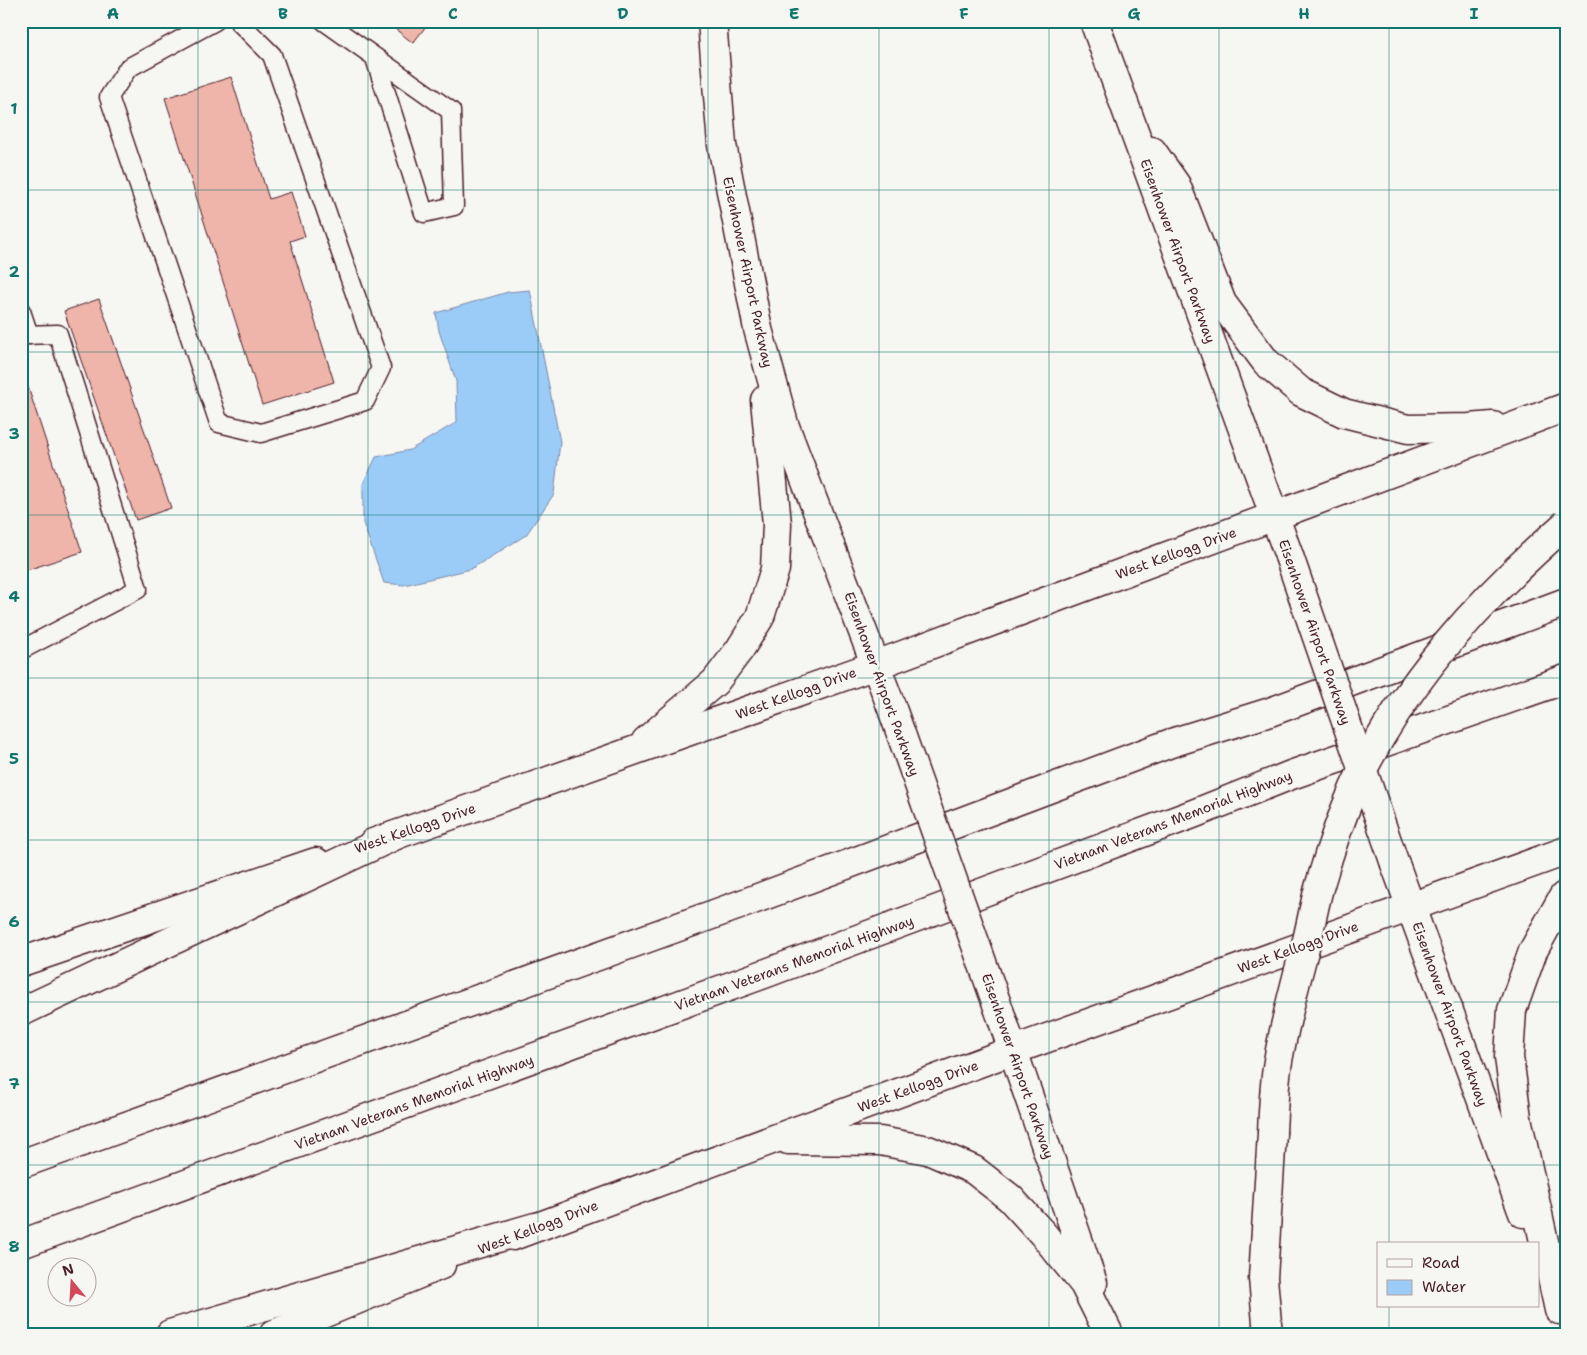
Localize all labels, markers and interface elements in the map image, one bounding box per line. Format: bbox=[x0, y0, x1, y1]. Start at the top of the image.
text: A bbox=[107, 3, 119, 24]
text: B bbox=[278, 3, 288, 24]
text: C bbox=[448, 3, 458, 24]
text: D bbox=[617, 3, 629, 24]
text: E bbox=[789, 3, 799, 24]
text: F bbox=[959, 3, 969, 24]
text: G bbox=[1128, 3, 1141, 24]
text: H bbox=[1298, 3, 1310, 24]
text: I bbox=[1470, 3, 1479, 24]
text: 1 bbox=[10, 98, 18, 119]
street label: Eisenhower Airport Parkway bbox=[1136, 156, 1220, 346]
street label: Eisenhower Airport Parkway bbox=[719, 175, 777, 369]
text: 2 bbox=[8, 261, 20, 282]
text: 3 bbox=[8, 423, 20, 444]
street label: West Kellogg Drive bbox=[1113, 523, 1239, 583]
street label: Eisenhower Airport Parkway bbox=[1275, 537, 1355, 727]
text: 4 bbox=[8, 586, 20, 607]
street label: Eisenhower Airport Parkway bbox=[840, 589, 924, 779]
street label: West Kellogg Drive bbox=[733, 663, 859, 723]
text: 5 bbox=[9, 748, 19, 769]
street label: Vietnam Veterans Memorial Highway bbox=[1052, 766, 1294, 874]
street label: West Kellogg Drive bbox=[352, 799, 478, 857]
text: 6 bbox=[8, 911, 20, 932]
street label: Vietnam Veterans Memorial Highway bbox=[672, 911, 916, 1015]
street label: West Kellogg Drive bbox=[1235, 917, 1361, 977]
street label: Eisenhower Airport Parkway bbox=[1408, 919, 1492, 1109]
street label: Eisenhower Airport Parkway bbox=[978, 971, 1058, 1161]
street label: Vietnam Veterans Memorial Highway bbox=[292, 1050, 536, 1154]
street label: West Kellogg Drive bbox=[855, 1056, 981, 1116]
text: 7 bbox=[8, 1073, 20, 1094]
street label: West Kellogg Drive bbox=[475, 1196, 601, 1258]
text: 8 bbox=[8, 1236, 20, 1257]
legend bbox=[1377, 1242, 1540, 1308]
text: Road bbox=[1422, 1253, 1460, 1273]
north arrow bbox=[48, 1258, 98, 1308]
text: N bbox=[60, 1259, 76, 1280]
text: Water bbox=[1422, 1277, 1466, 1297]

